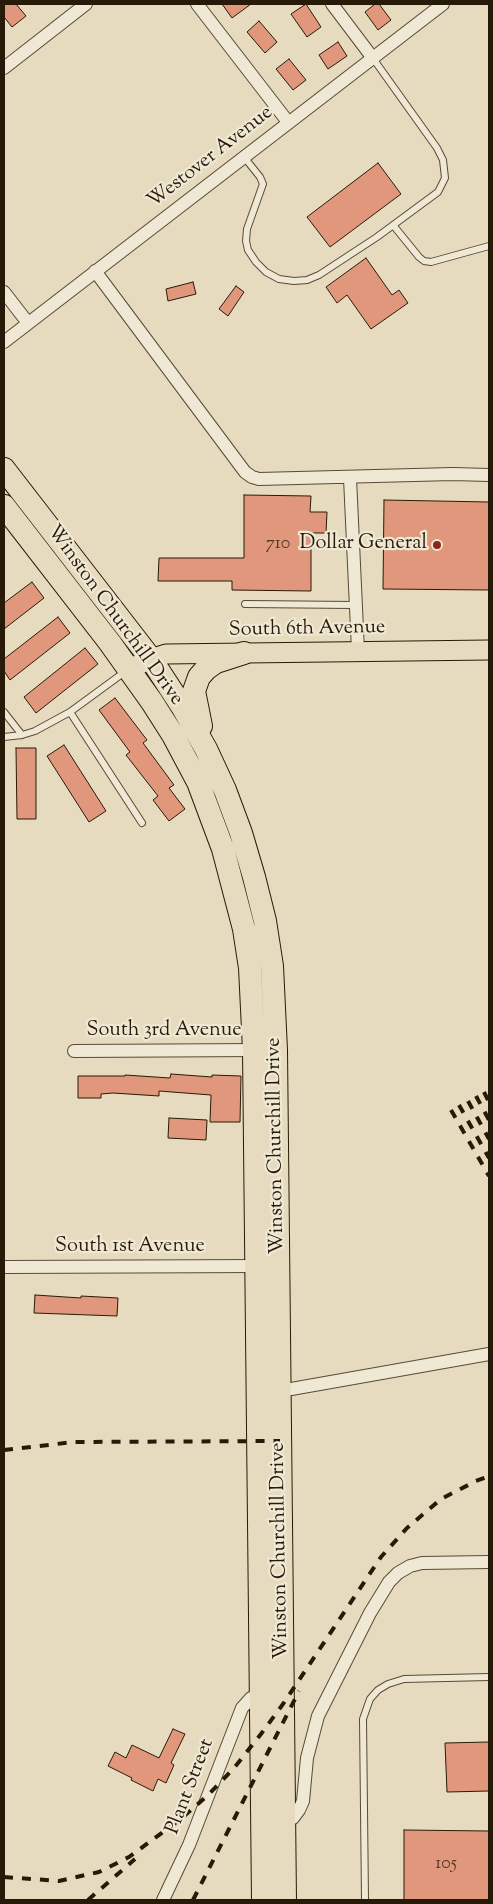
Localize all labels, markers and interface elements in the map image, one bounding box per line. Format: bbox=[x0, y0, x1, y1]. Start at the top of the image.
street label: Westover Avenue bbox=[144, 102, 278, 214]
street label: Winston Churchill Drive bbox=[41, 521, 187, 711]
place label: Dollar General bbox=[300, 533, 427, 557]
house number: 710 bbox=[266, 534, 290, 556]
marker: Dollar General bbox=[431, 539, 443, 551]
street label: South 6th Avenue bbox=[228, 617, 386, 643]
street label: South 3rd Avenue bbox=[87, 1020, 241, 1044]
street label: Winston Churchill Drive bbox=[263, 1037, 291, 1255]
street label: South 1st Avenue bbox=[55, 1236, 205, 1260]
street label: Winston Churchill Drive bbox=[267, 1442, 295, 1660]
street label: Plant Street bbox=[162, 1736, 220, 1838]
house number: 105 bbox=[435, 1854, 457, 1876]

